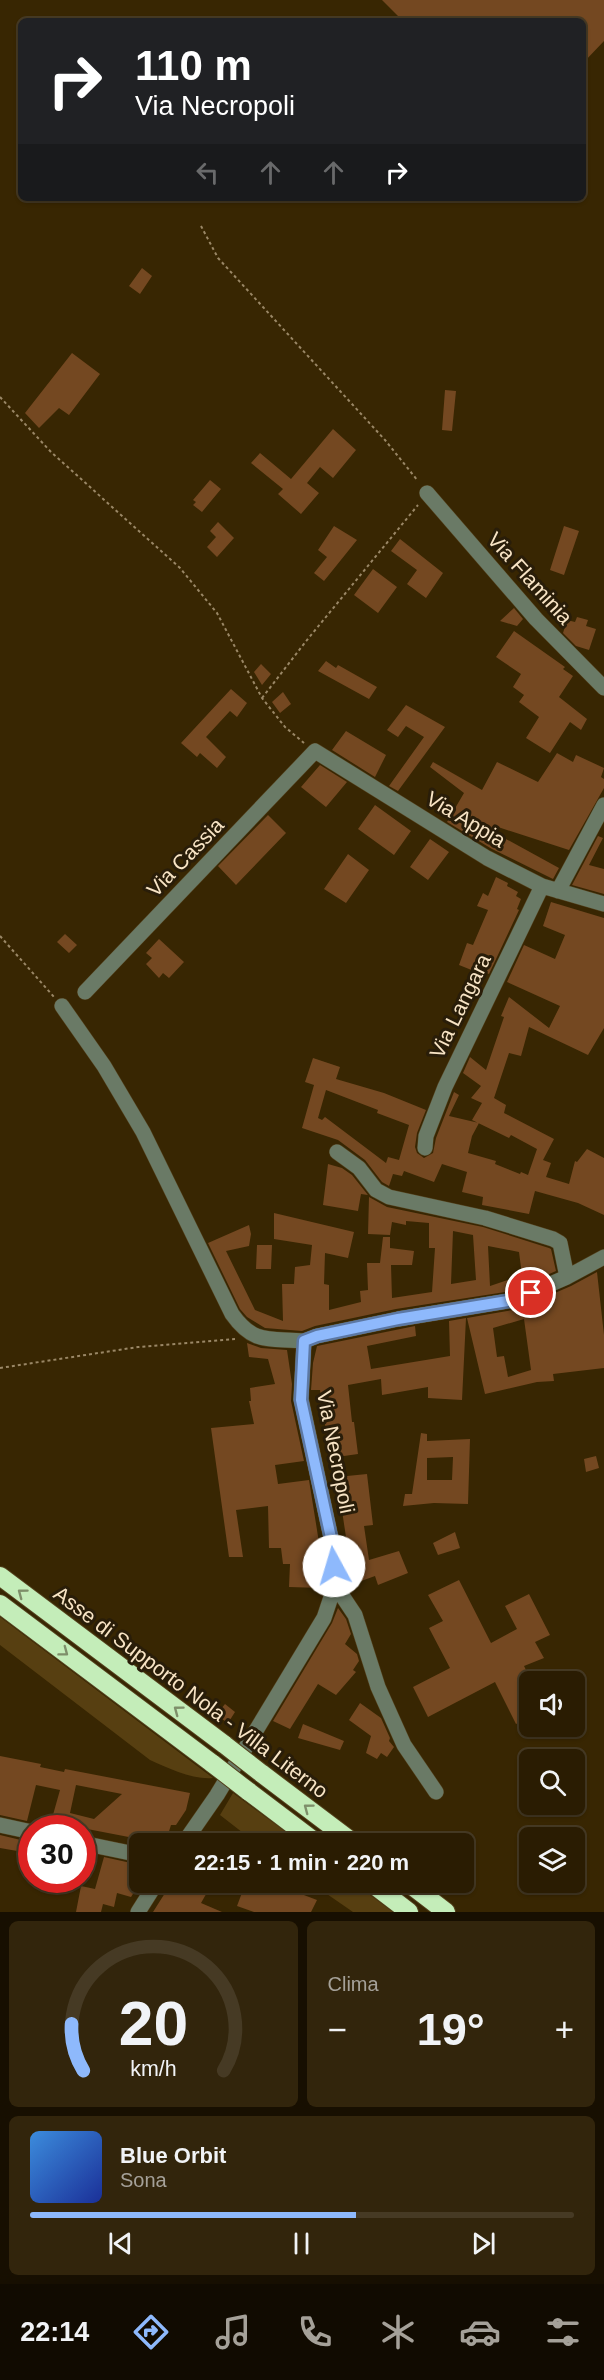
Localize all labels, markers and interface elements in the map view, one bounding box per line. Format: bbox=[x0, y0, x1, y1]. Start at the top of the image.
icon: right bbox=[36, 42, 114, 120]
text: 110 m bbox=[135, 42, 252, 89]
text: Via Necropoli bbox=[135, 91, 295, 121]
icon: left bbox=[191, 156, 224, 189]
icon: ahead bbox=[254, 156, 287, 189]
icon: ahead bbox=[317, 156, 350, 189]
icon: right bbox=[380, 156, 413, 189]
street label: Via Flaminia bbox=[483, 528, 577, 629]
street label: Via Appia bbox=[422, 786, 510, 852]
street label: Via Cassia bbox=[142, 813, 228, 901]
street label: Via Langara bbox=[425, 950, 495, 1062]
pin bbox=[505, 1267, 556, 1318]
icon: arrive bbox=[514, 1276, 547, 1309]
street label: Via Necropoli bbox=[313, 1389, 359, 1515]
position arrow bbox=[302, 1534, 366, 1598]
street label: Asse di Supporto Nola - Villa Literno bbox=[50, 1581, 332, 1803]
one-way arrow bbox=[18, 1590, 29, 1601]
one-way arrow bbox=[57, 1645, 68, 1656]
map controls bbox=[519, 1671, 585, 1893]
button: sound bbox=[519, 1671, 585, 1737]
one-way arrow bbox=[174, 1707, 185, 1718]
button: search bbox=[519, 1749, 585, 1815]
one-way arrow bbox=[303, 1805, 314, 1816]
speed limit sign: 30 bbox=[18, 1815, 96, 1893]
button: layers bbox=[519, 1827, 585, 1893]
text: 22:15 · 1 min · 220 m bbox=[194, 1850, 409, 1875]
text: Clima bbox=[328, 1973, 379, 1995]
text: 20 bbox=[119, 1989, 188, 2058]
text: 19° bbox=[417, 2004, 485, 2055]
text: − bbox=[328, 2011, 347, 2048]
text: + bbox=[555, 2011, 574, 2048]
text: km/h bbox=[130, 2057, 176, 2081]
text: Blue Orbit bbox=[120, 2143, 226, 2168]
text: Sona bbox=[120, 2169, 167, 2191]
icon: previous bbox=[104, 2227, 137, 2260]
icon: pause bbox=[285, 2227, 318, 2260]
icon: next bbox=[467, 2227, 500, 2260]
icon: directions bbox=[130, 2311, 172, 2353]
icon: music bbox=[212, 2311, 254, 2353]
icon: phone bbox=[294, 2311, 336, 2353]
icon: climate bbox=[377, 2311, 419, 2353]
icon: car bbox=[459, 2311, 501, 2353]
icon: filters bbox=[542, 2311, 584, 2353]
text: 22:14 bbox=[20, 2317, 89, 2347]

